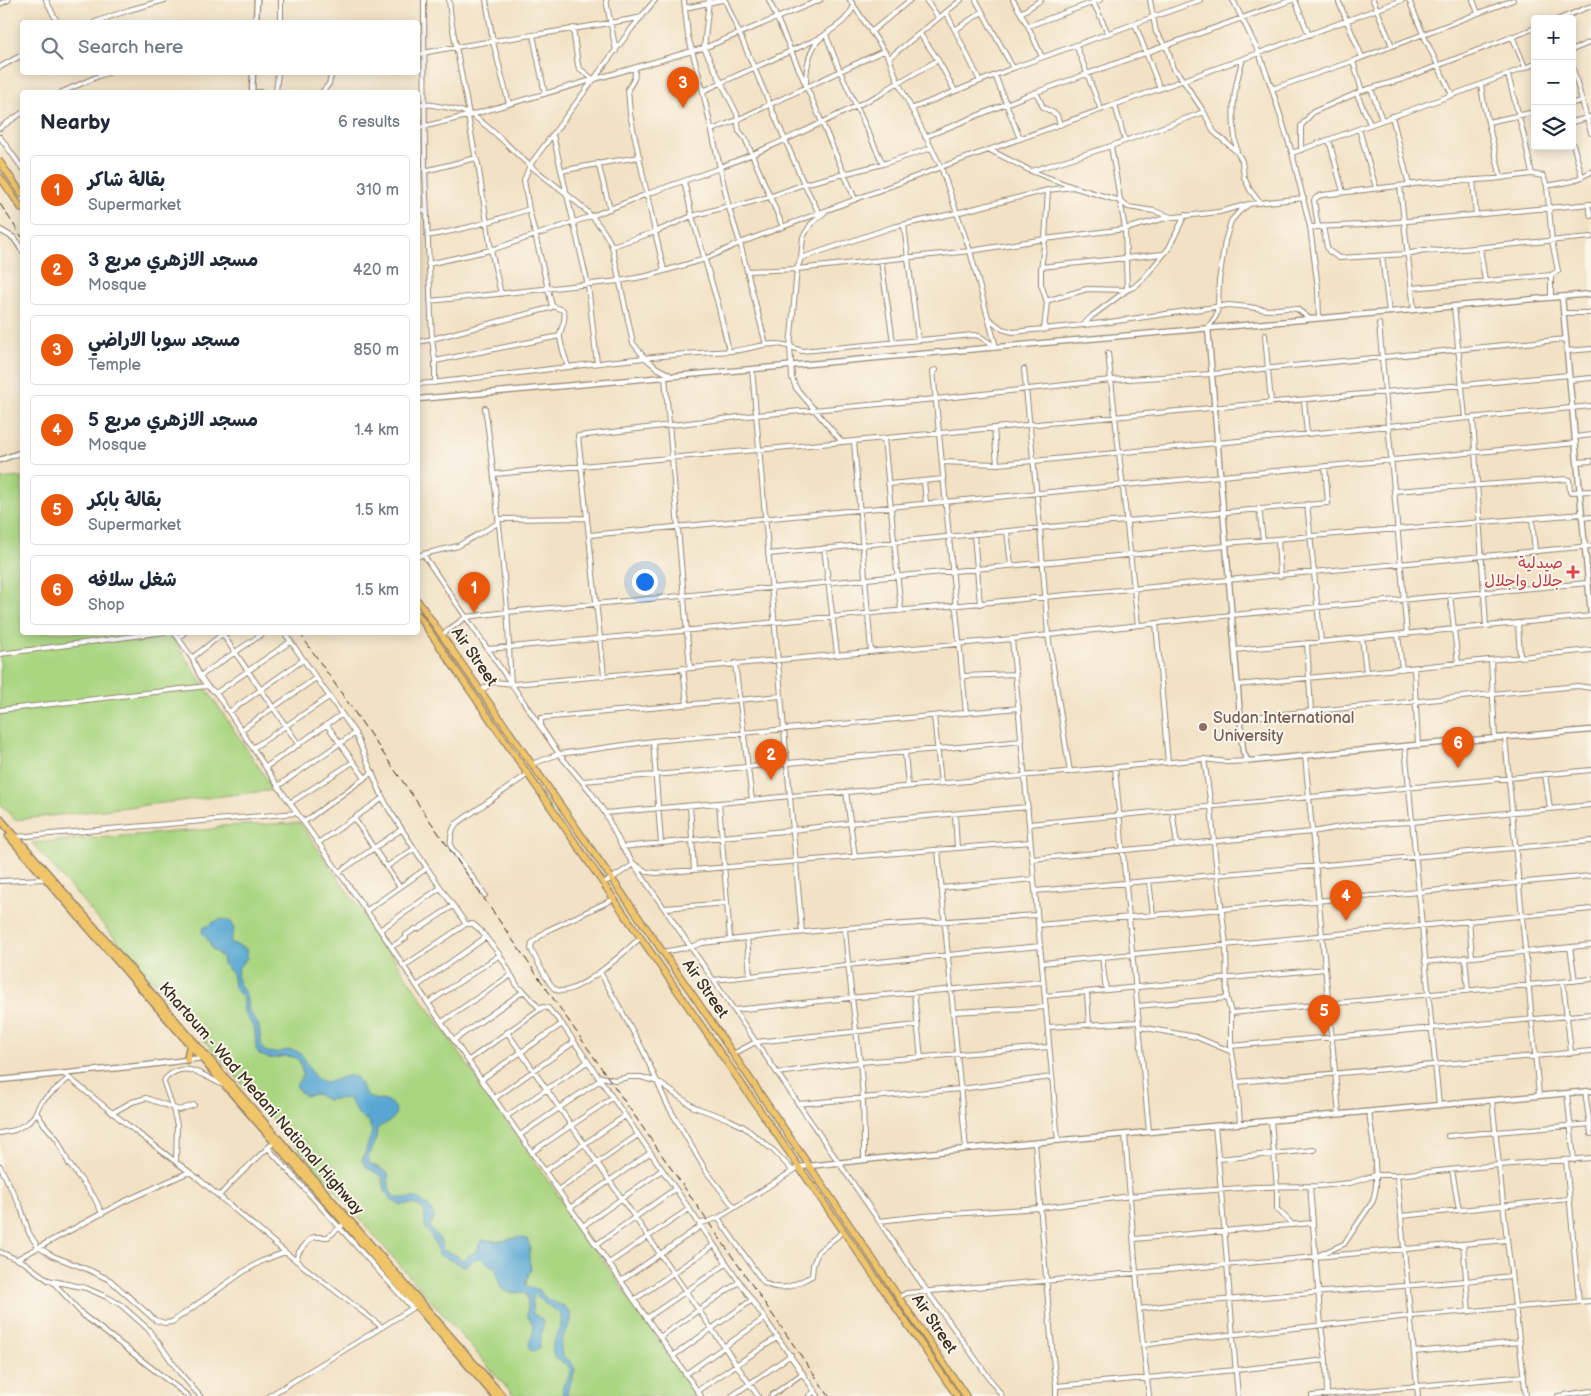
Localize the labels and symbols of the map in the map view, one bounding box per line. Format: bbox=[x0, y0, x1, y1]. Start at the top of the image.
pin: 3 bbox=[667, 67, 699, 108]
place label: صيدلية جلال واجلال bbox=[1484, 554, 1563, 591]
marker: صيدلية جلال واجلال bbox=[1567, 566, 1579, 578]
your location bbox=[632, 569, 658, 595]
pin: 1 bbox=[458, 572, 490, 613]
street label: Air Street bbox=[447, 624, 501, 690]
place label: Sudan International University bbox=[1213, 709, 1354, 746]
marker: Sudan International University bbox=[1197, 721, 1209, 733]
pin: 6 bbox=[1442, 727, 1474, 768]
pin: 2 bbox=[755, 739, 787, 780]
pin: 4 bbox=[1330, 880, 1362, 921]
street label: Air Street bbox=[678, 956, 732, 1022]
street label: Khartoum - Wad Medani National Highway bbox=[155, 979, 368, 1220]
pin: 5 bbox=[1308, 995, 1340, 1036]
street label: Air Street bbox=[907, 1291, 961, 1357]

